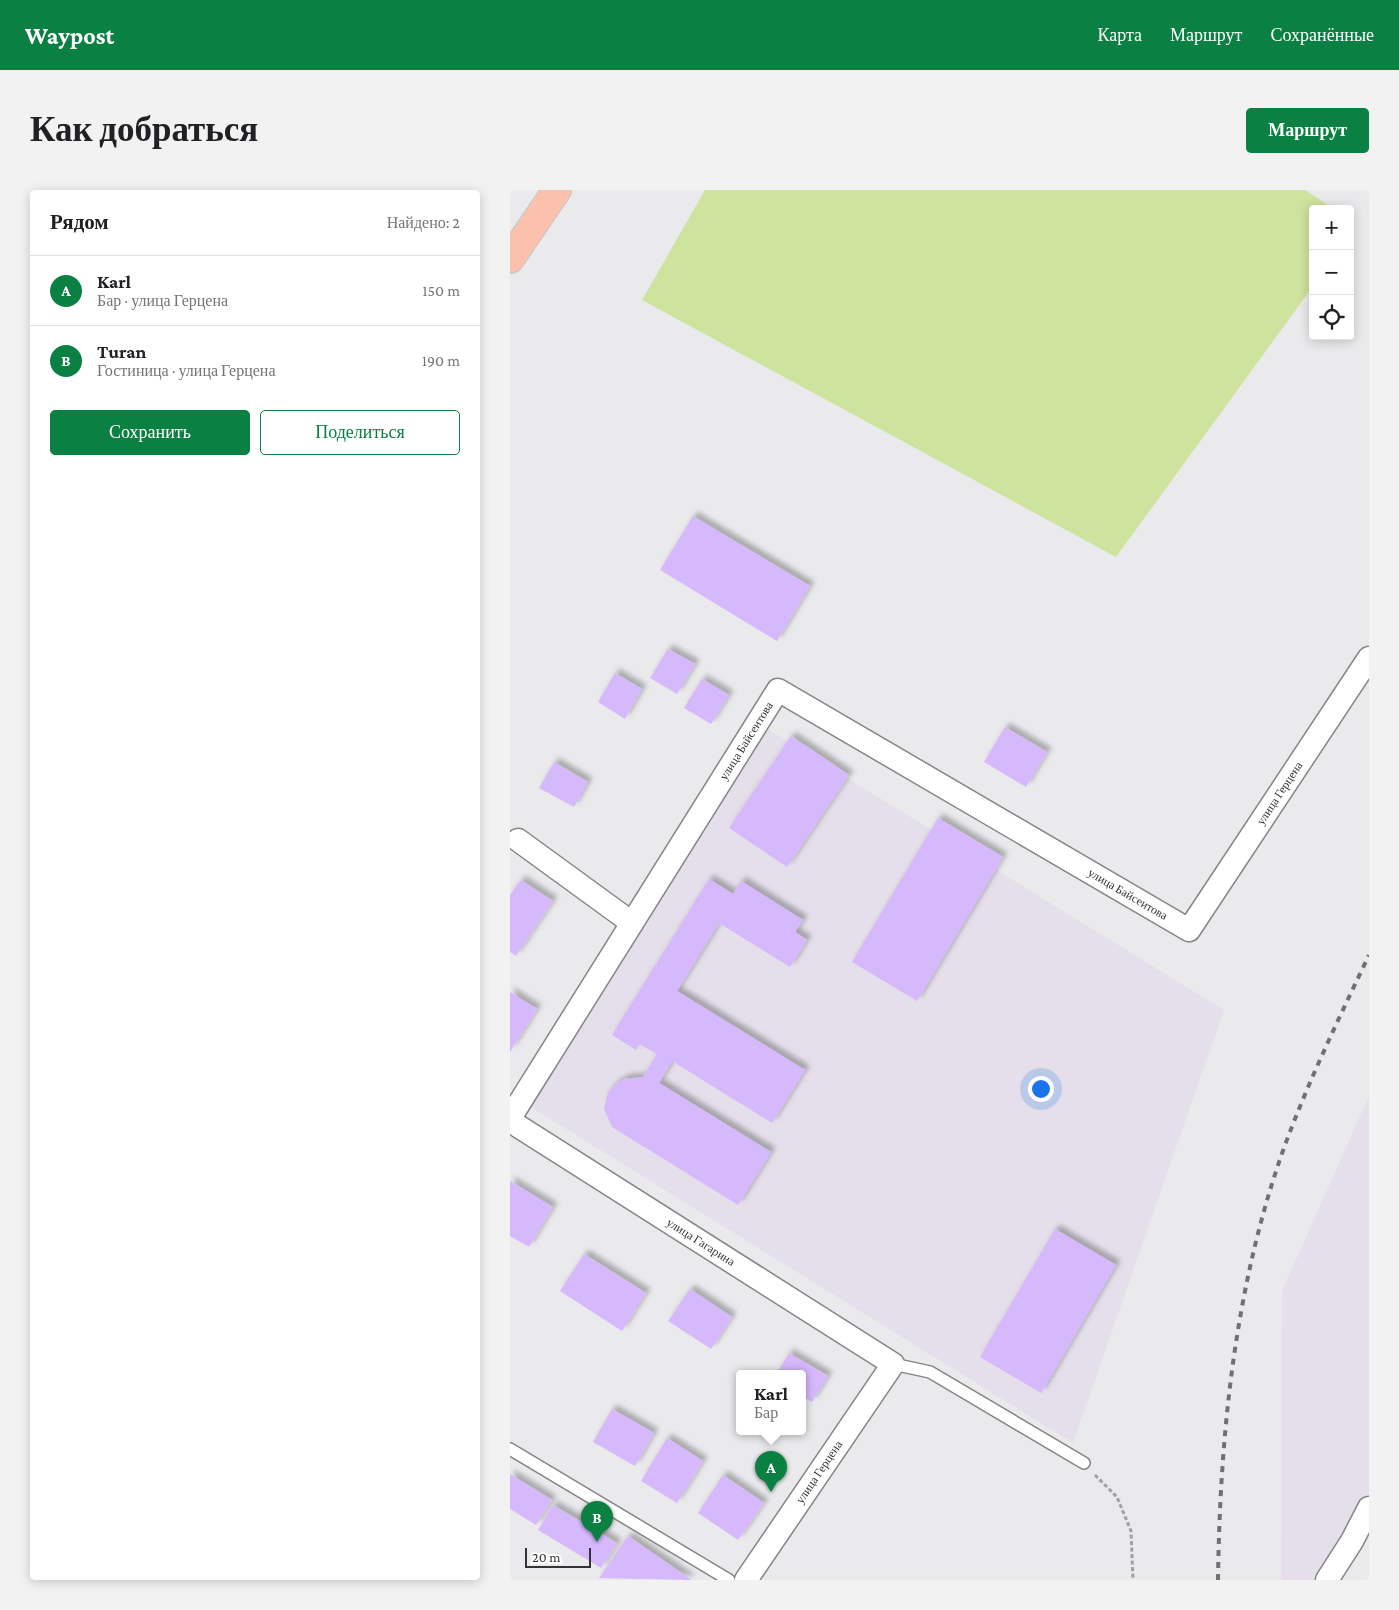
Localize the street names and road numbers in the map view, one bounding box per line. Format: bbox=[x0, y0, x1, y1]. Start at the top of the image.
street label: улица Байсеитова bbox=[716, 699, 776, 783]
street label: улица Герцена bbox=[1254, 758, 1306, 827]
street label: улица Байсеитова bbox=[1085, 866, 1171, 923]
street label: улица Гагарина bbox=[664, 1215, 738, 1269]
street label: улица Герцена bbox=[793, 1437, 846, 1506]

